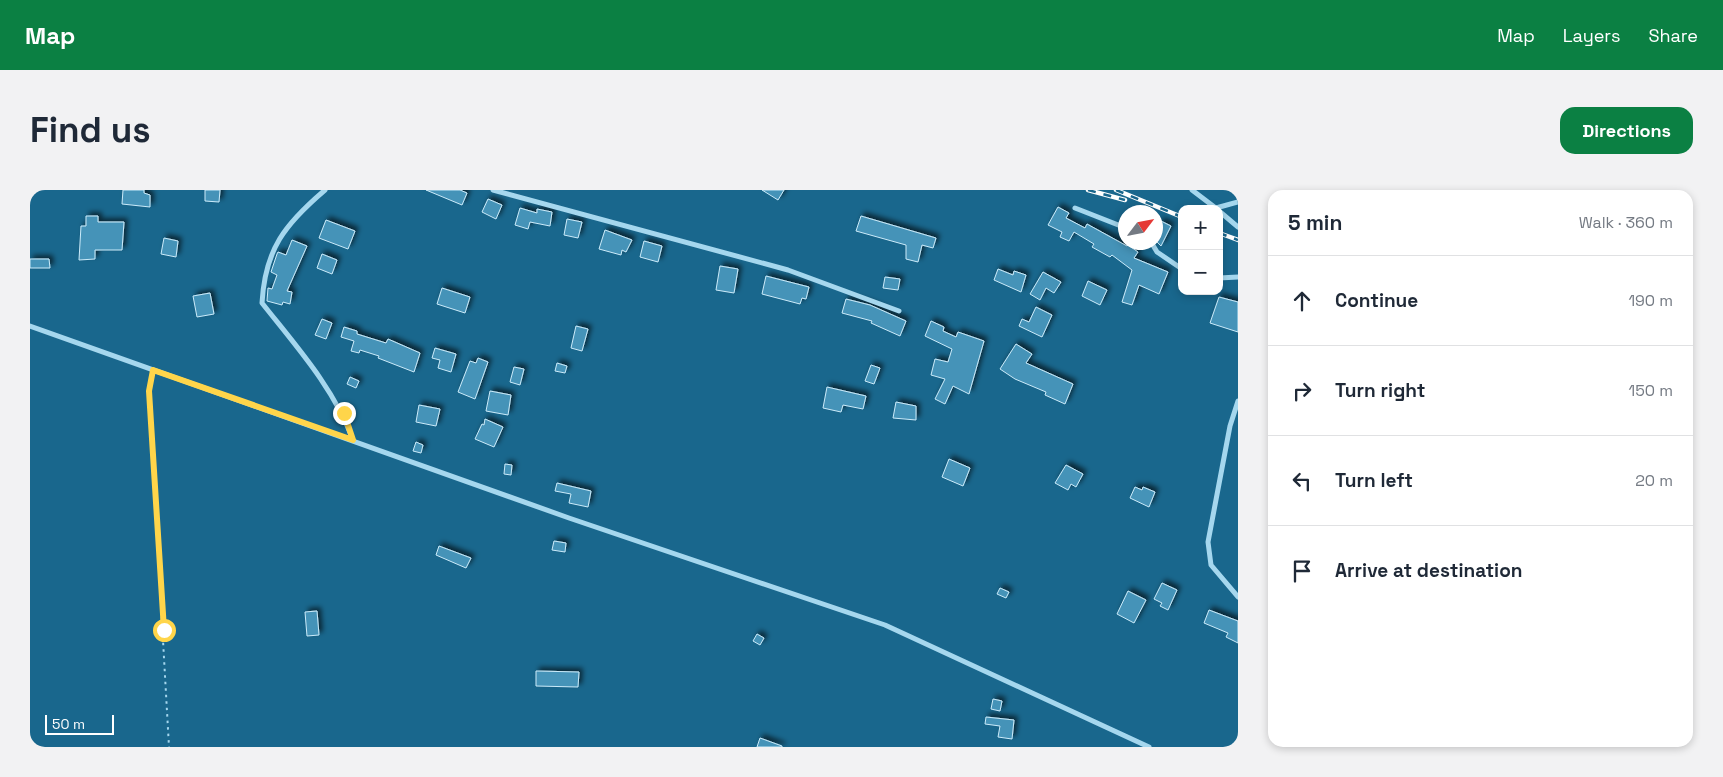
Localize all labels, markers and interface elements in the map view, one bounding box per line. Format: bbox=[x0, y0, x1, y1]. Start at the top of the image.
text: Map bbox=[25, 20, 75, 51]
text: Map bbox=[1497, 24, 1535, 47]
text: Layers bbox=[1563, 24, 1620, 47]
text: Share bbox=[1648, 24, 1698, 47]
button: Directions bbox=[1560, 107, 1693, 154]
text: Find us bbox=[30, 108, 151, 152]
north arrow bbox=[1118, 205, 1163, 250]
map controls bbox=[1178, 205, 1223, 295]
button: + bbox=[1178, 205, 1223, 250]
text: 5 min bbox=[1288, 209, 1342, 236]
text: Walk · 360 m bbox=[1579, 212, 1673, 233]
button: − bbox=[1178, 250, 1223, 295]
icon: ahead bbox=[1288, 287, 1316, 315]
text: Continue bbox=[1335, 288, 1418, 313]
text: 190 m bbox=[1628, 290, 1673, 311]
icon: right bbox=[1288, 377, 1316, 405]
text: Turn right bbox=[1335, 378, 1425, 403]
text: 150 m bbox=[1629, 380, 1673, 401]
route end bbox=[333, 402, 356, 425]
icon: left bbox=[1288, 467, 1316, 495]
text: Turn left bbox=[1335, 468, 1413, 493]
text: 20 m bbox=[1635, 470, 1673, 491]
icon: arrive bbox=[1288, 557, 1316, 585]
text: Arrive at destination bbox=[1335, 558, 1523, 583]
route start bbox=[153, 619, 176, 642]
scale bar bbox=[45, 712, 114, 735]
text: 50 m bbox=[52, 715, 85, 733]

